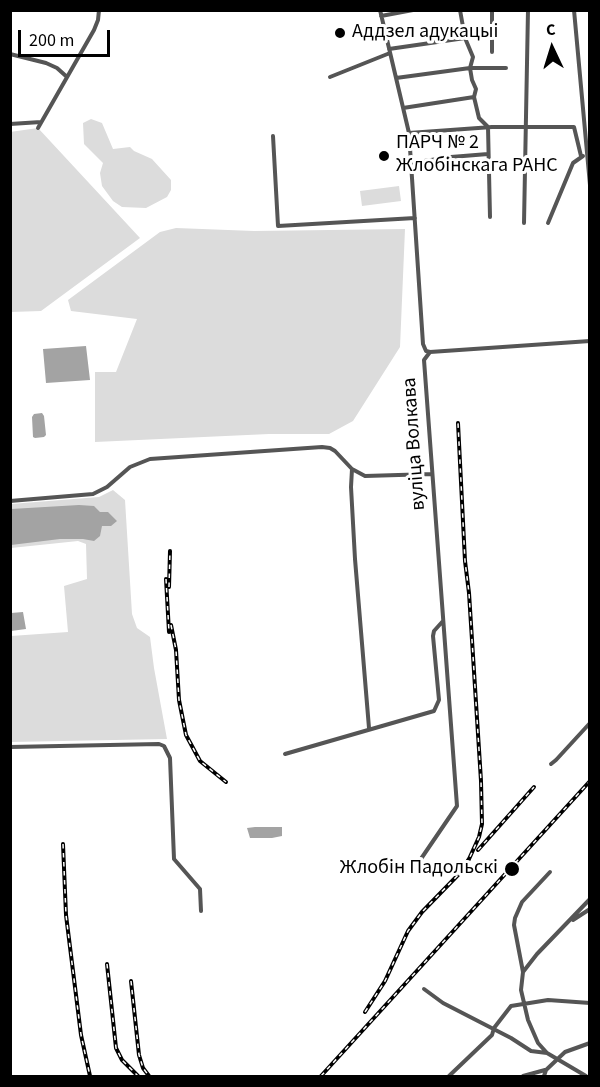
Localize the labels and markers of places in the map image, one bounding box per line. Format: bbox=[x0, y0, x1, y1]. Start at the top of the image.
place label: Аддзел адукацыі bbox=[352, 21, 498, 45]
marker: Аддзел адукацыі bbox=[333, 26, 347, 40]
place label: ПАРЧ № 2 Жлобінскага РАНС bbox=[396, 132, 558, 179]
marker: ПАРЧ № 2 Жлобінскага РАНС bbox=[377, 149, 391, 163]
place label: Жлобін Падольскі bbox=[340, 857, 498, 881]
marker: Жлобін Падольскі bbox=[503, 860, 521, 878]

